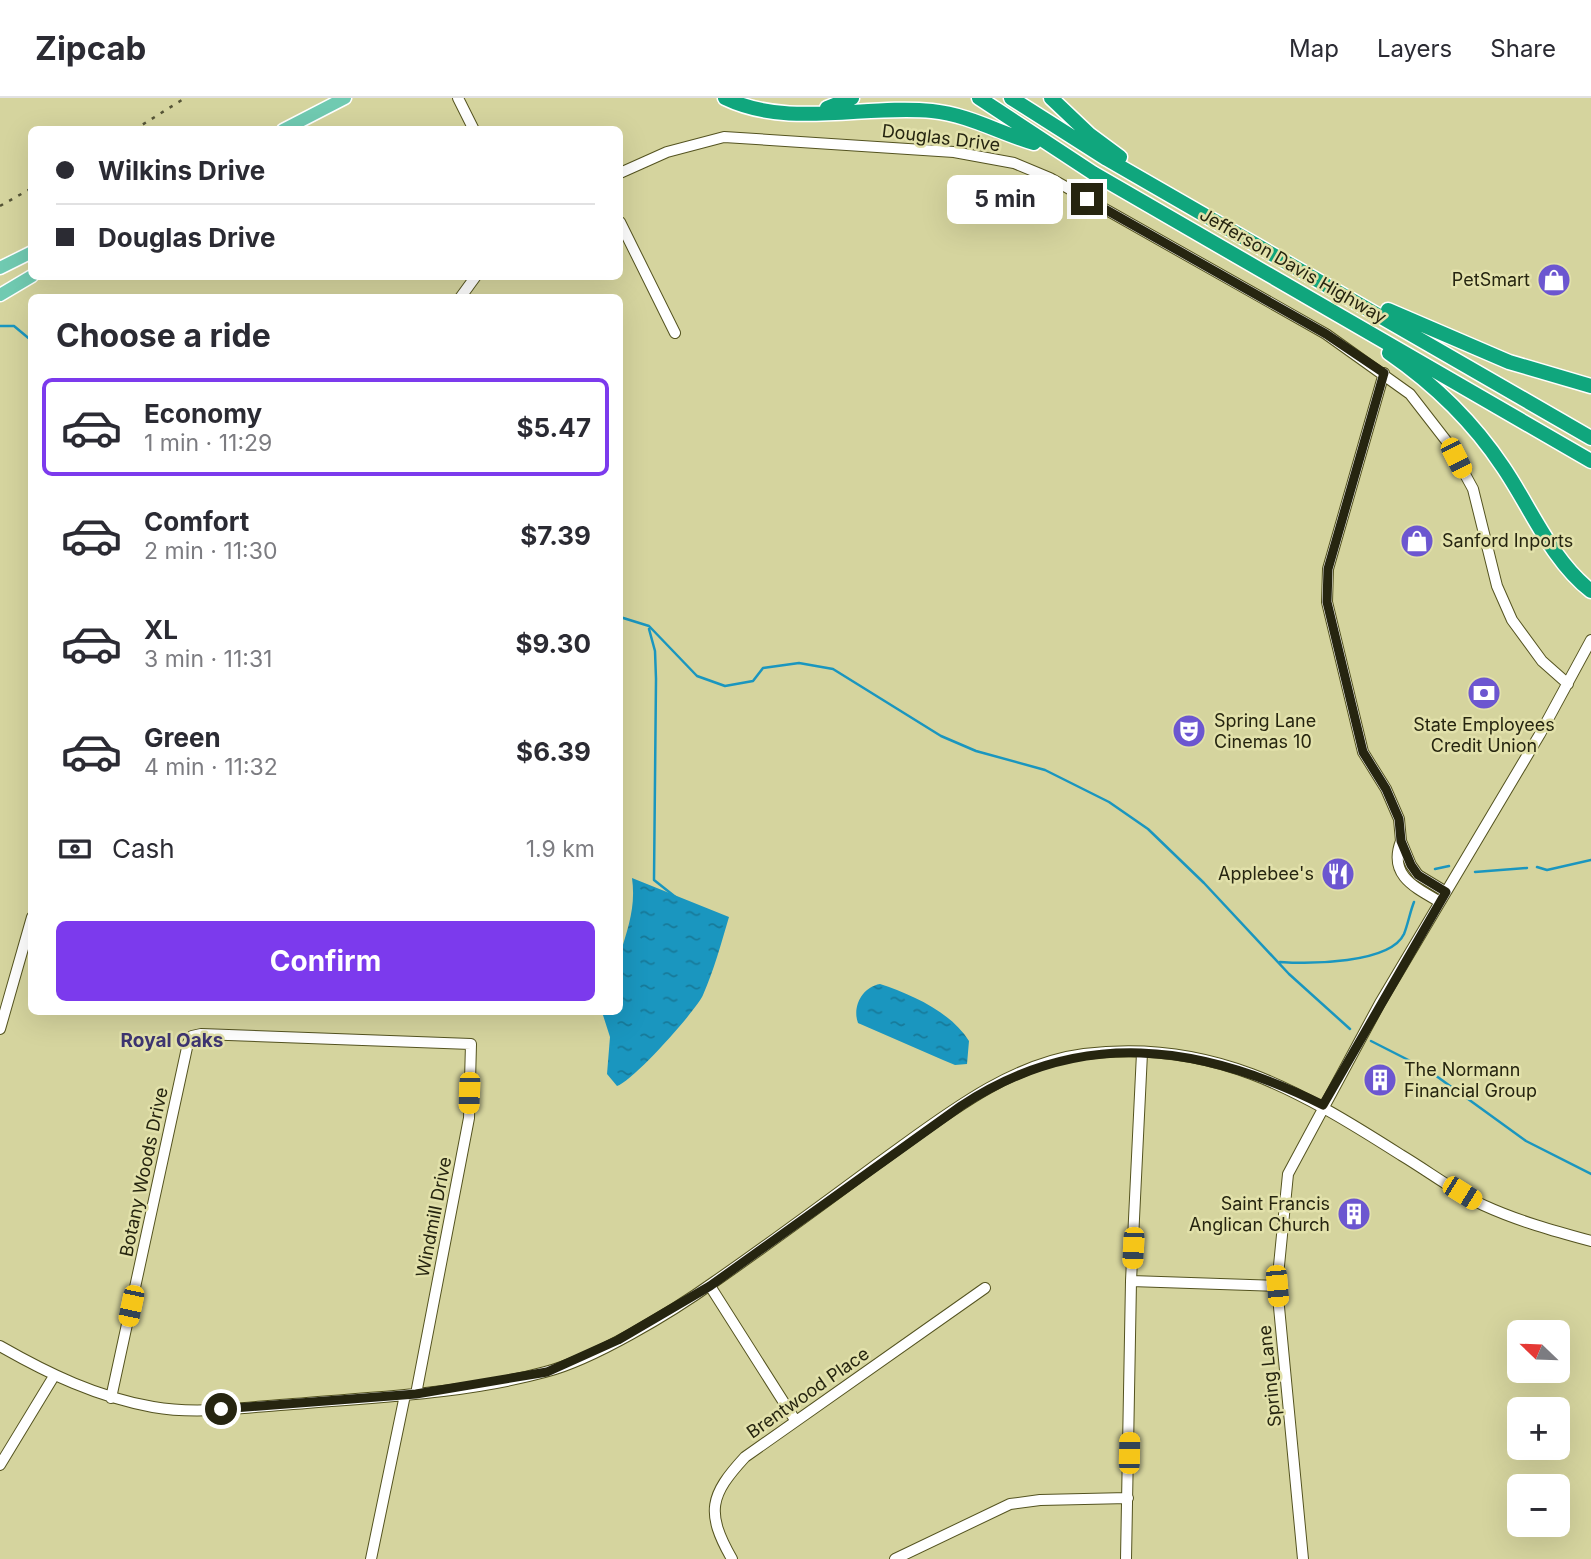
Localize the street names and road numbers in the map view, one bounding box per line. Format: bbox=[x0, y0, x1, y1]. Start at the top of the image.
street label: Douglas Drive bbox=[881, 120, 1001, 155]
street label: Jefferson Davis Highway bbox=[1196, 203, 1390, 328]
street label: Botany Woods Drive bbox=[115, 1085, 172, 1259]
street label: Windmill Drive bbox=[412, 1155, 455, 1279]
street label: Spring Lane bbox=[1254, 1324, 1285, 1428]
street label: Brentwood Place bbox=[743, 1343, 873, 1443]

